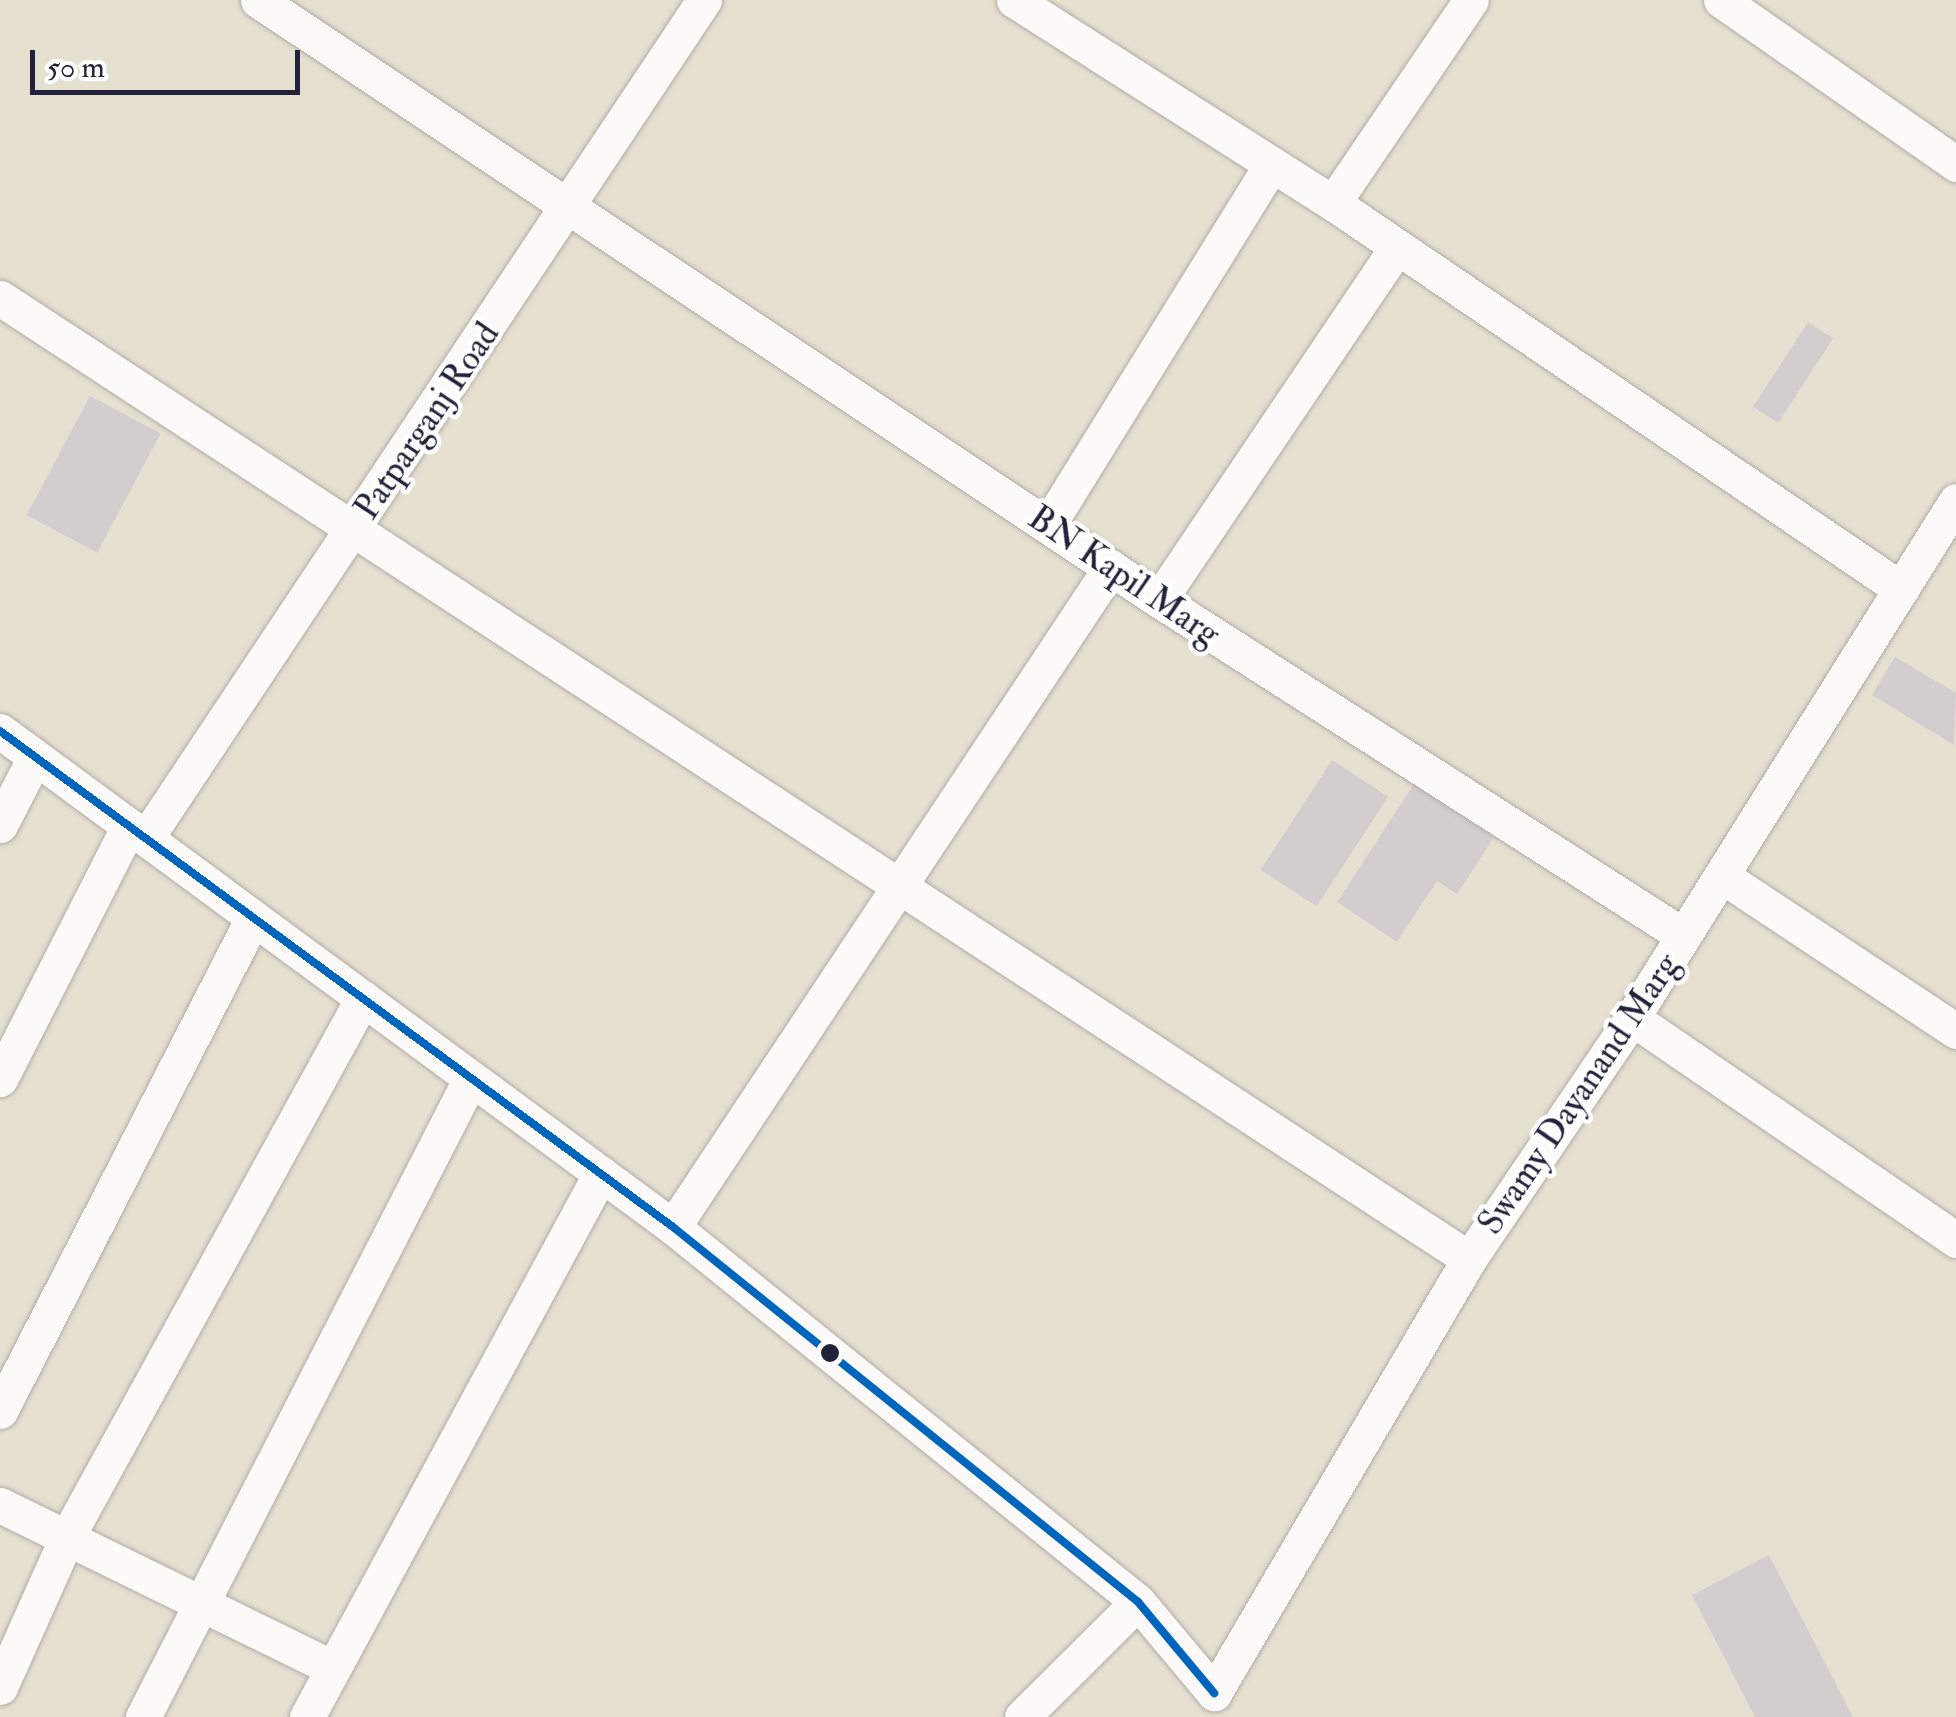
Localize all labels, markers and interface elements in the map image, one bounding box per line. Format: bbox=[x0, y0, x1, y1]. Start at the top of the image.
scale bar bbox=[35, 30, 305, 92]
text: 50 m bbox=[47, 49, 105, 86]
street label: Patparganj Road bbox=[346, 315, 508, 527]
street label: BN Kapil Marg bbox=[1020, 497, 1228, 655]
street label: Swamy Dayanand Marg bbox=[1469, 946, 1689, 1242]
unlabelled marker bbox=[820, 1343, 840, 1363]

